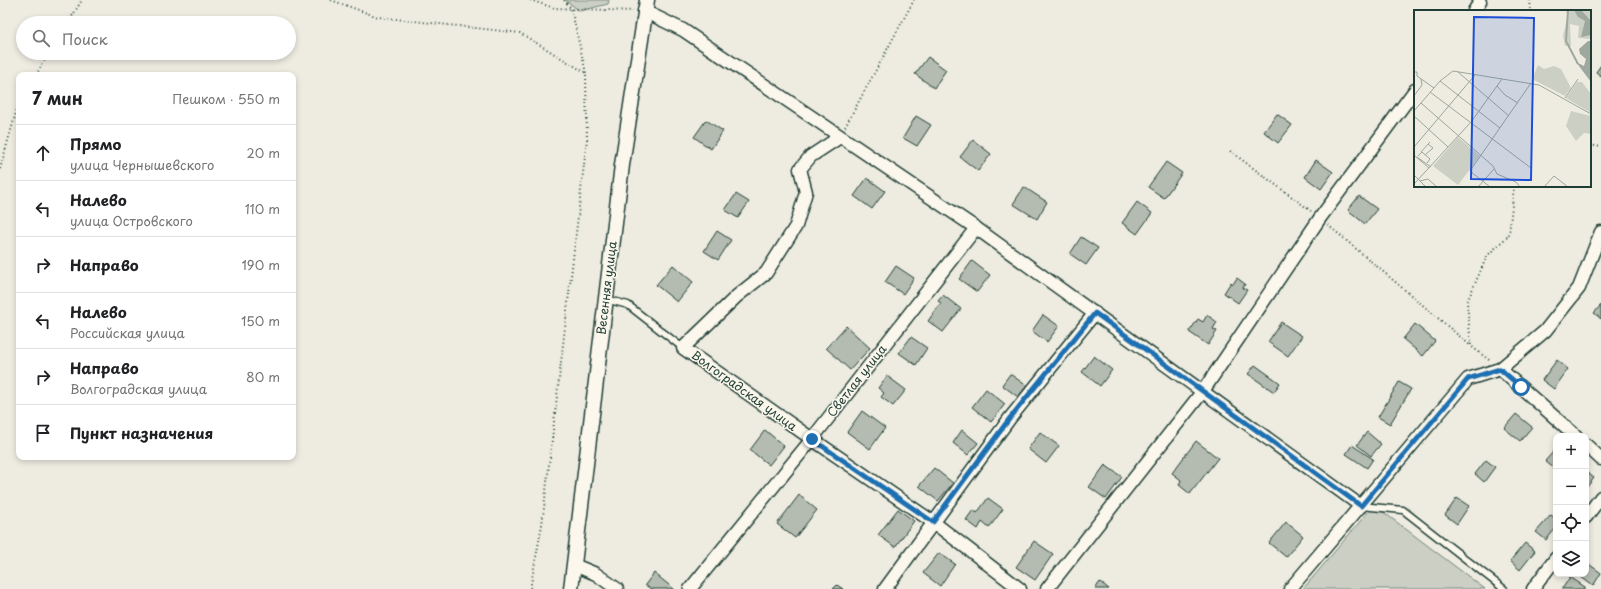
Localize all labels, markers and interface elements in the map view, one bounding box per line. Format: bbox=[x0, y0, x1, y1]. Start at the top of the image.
inset map bbox=[1414, 10, 1591, 187]
search box bbox=[16, 16, 296, 60]
icon: search bbox=[30, 27, 52, 49]
text: Поиск bbox=[62, 27, 108, 50]
text: 7 мин bbox=[32, 85, 83, 111]
text: Пешком · 550 m bbox=[172, 89, 280, 108]
text: Прямо bbox=[70, 132, 121, 155]
icon: ahead bbox=[32, 142, 54, 164]
text: 20 m bbox=[246, 143, 280, 162]
text: улица Чернышевского bbox=[70, 155, 214, 174]
text: Налево bbox=[70, 188, 127, 211]
icon: left bbox=[32, 198, 54, 220]
text: 110 m bbox=[245, 199, 280, 218]
text: улица Островского bbox=[70, 211, 193, 230]
street label: Весенняя улица bbox=[591, 240, 621, 336]
text: Направо bbox=[70, 253, 139, 276]
icon: right bbox=[32, 254, 54, 276]
text: 190 m bbox=[241, 255, 280, 274]
text: Налево bbox=[70, 300, 127, 323]
icon: left bbox=[32, 310, 54, 332]
text: 150 m bbox=[241, 311, 280, 330]
text: Российская улица bbox=[70, 323, 185, 342]
street label: Светлая улица bbox=[822, 340, 891, 420]
street label: Волгоградская улица bbox=[688, 346, 801, 435]
text: Направо bbox=[70, 356, 139, 379]
icon: right bbox=[32, 366, 54, 388]
text: 80 m bbox=[246, 367, 280, 386]
route start bbox=[1512, 378, 1530, 396]
text: Волгоградская улица bbox=[70, 379, 207, 398]
text: Пункт назначения bbox=[70, 421, 213, 444]
icon: arrive bbox=[32, 422, 54, 444]
route end bbox=[803, 430, 821, 448]
map controls bbox=[1553, 433, 1589, 577]
button: + bbox=[1553, 433, 1589, 469]
button: − bbox=[1553, 469, 1589, 505]
button: locate bbox=[1553, 505, 1589, 541]
button: layers bbox=[1553, 541, 1589, 577]

